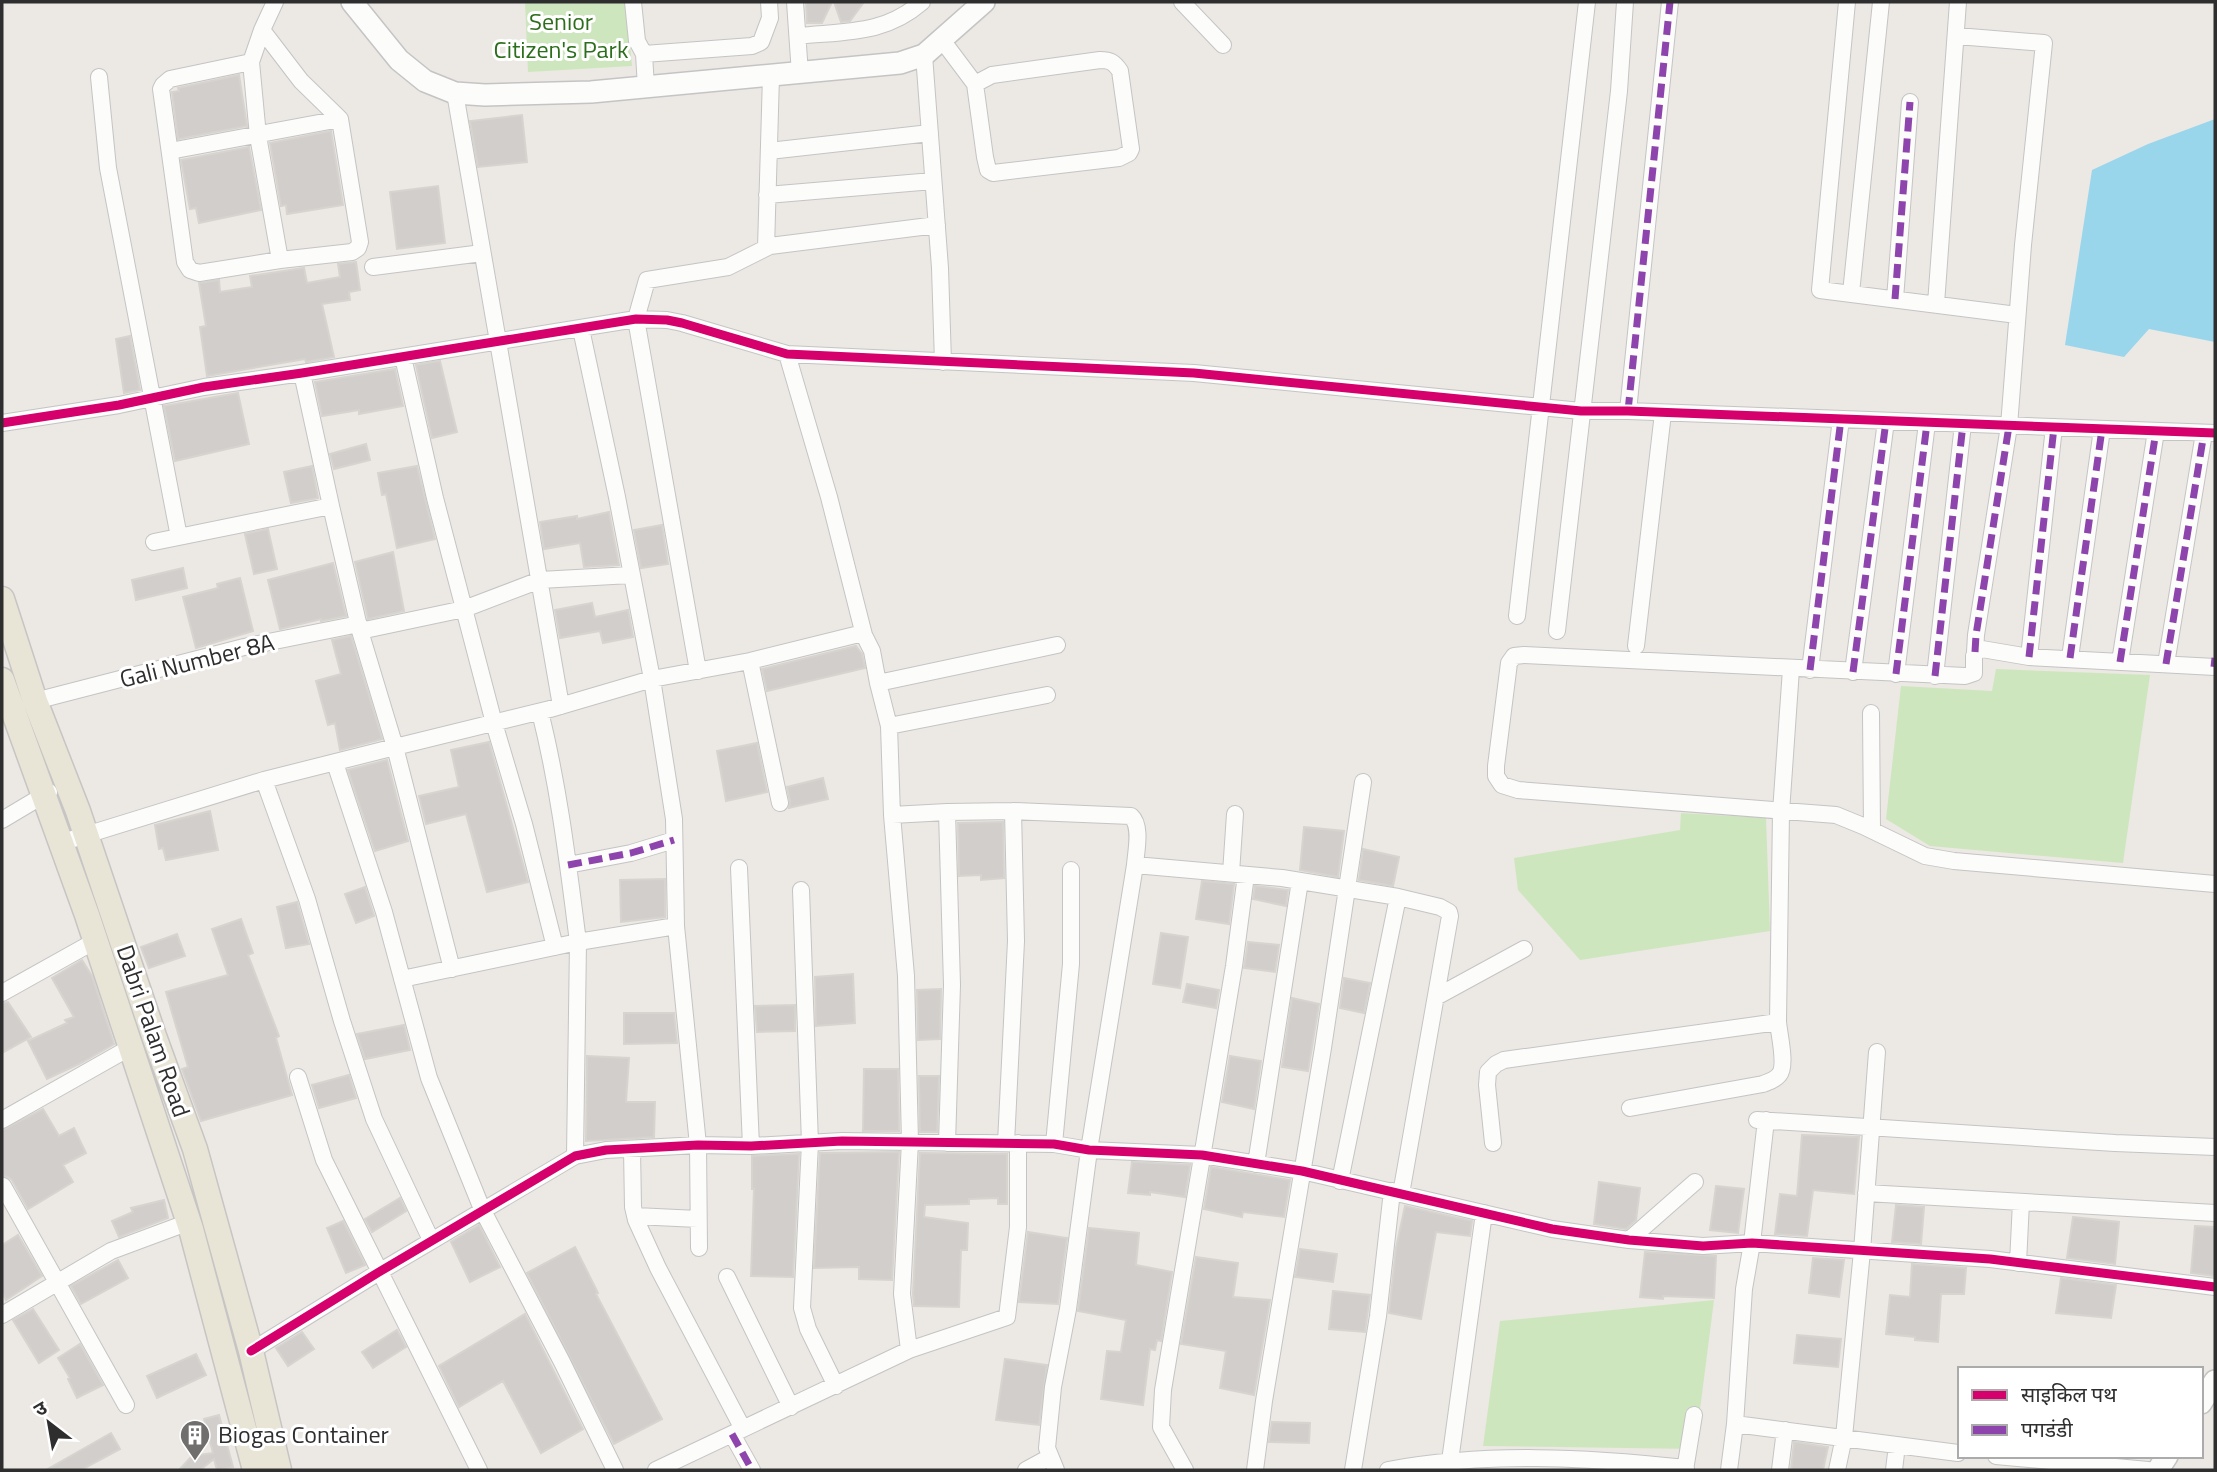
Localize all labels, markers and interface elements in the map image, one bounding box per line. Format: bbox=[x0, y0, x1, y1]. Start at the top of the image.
park label: Senior Citizen's Park bbox=[494, 3, 629, 67]
street label: Gali Number 8A bbox=[116, 623, 278, 697]
street label: Dabri Palam Road bbox=[108, 940, 200, 1122]
legend bbox=[1958, 1367, 2203, 1458]
text: साइकिल पथ bbox=[2021, 1378, 2117, 1410]
north arrow bbox=[14, 1388, 84, 1458]
text: उ bbox=[28, 1392, 53, 1423]
text: पगडंडी bbox=[2021, 1413, 2073, 1445]
place label: Biogas Container bbox=[218, 1416, 389, 1452]
building icon: Biogas Container bbox=[178, 1418, 212, 1462]

